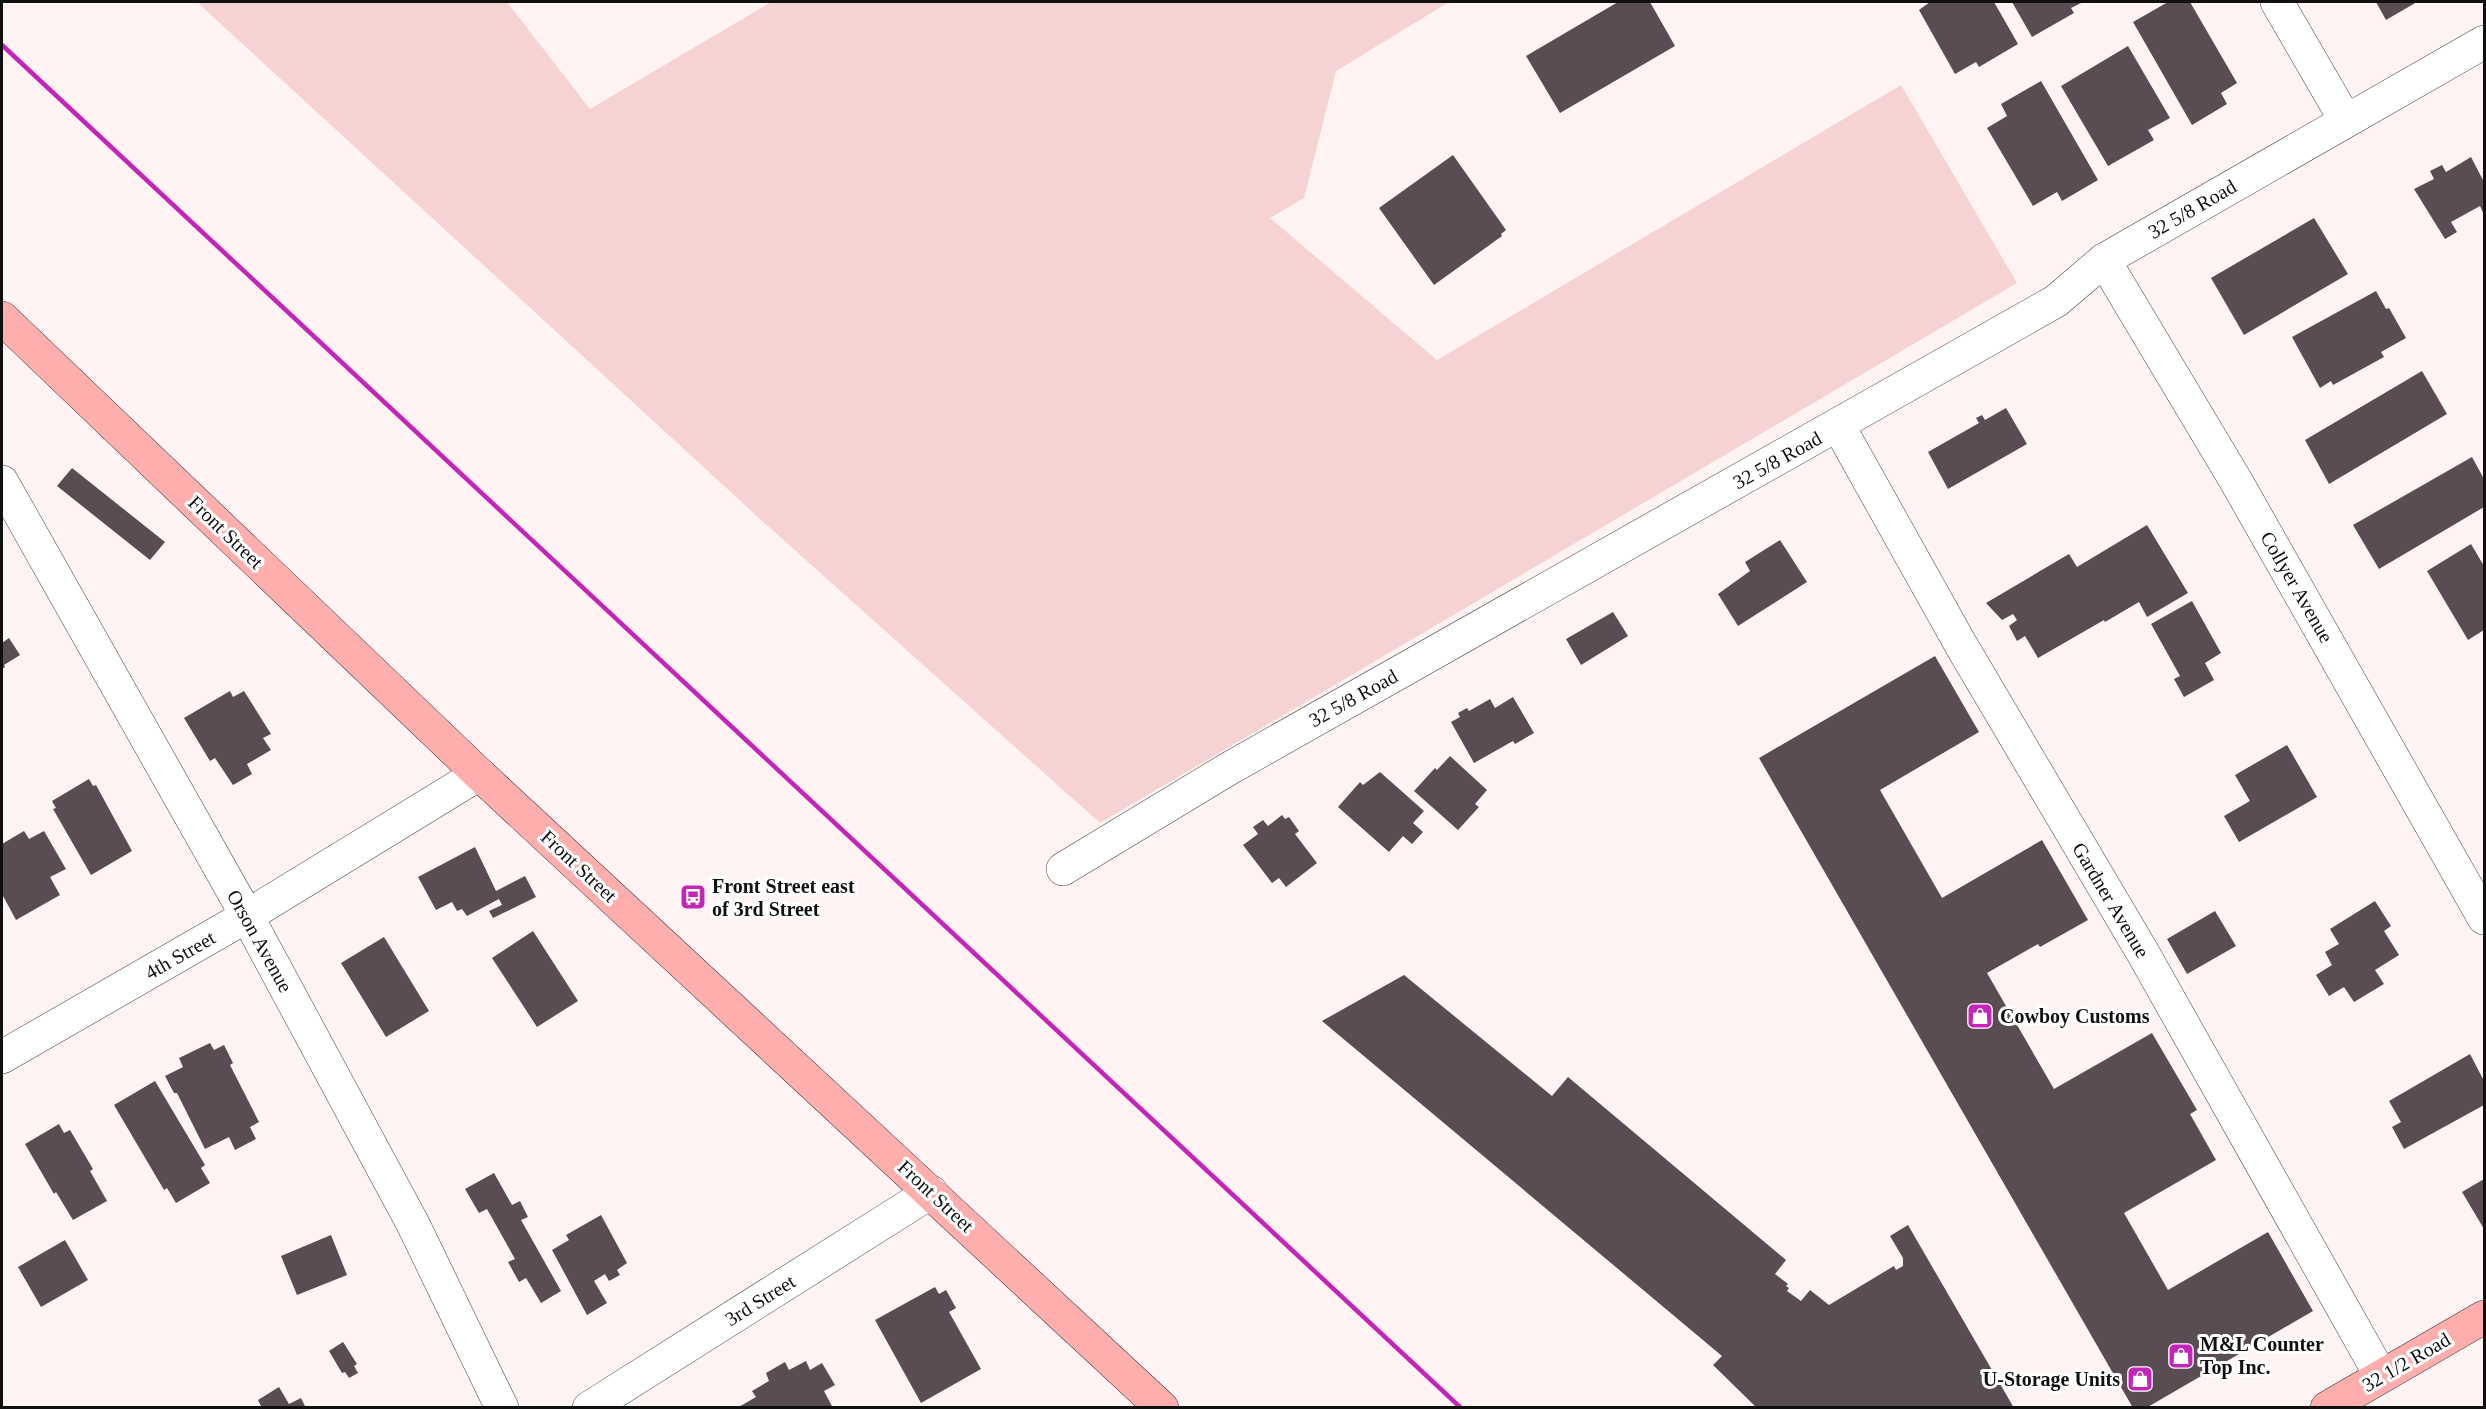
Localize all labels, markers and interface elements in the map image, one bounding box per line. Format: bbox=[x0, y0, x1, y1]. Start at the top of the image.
street label: 32 5/8 Road bbox=[2144, 175, 2240, 243]
street label: 32 5/8 Road bbox=[1729, 427, 1825, 493]
street label: Front Street bbox=[184, 491, 268, 573]
street label: Collyer Avenue bbox=[2255, 528, 2338, 647]
street label: 32 5/8 Road bbox=[1305, 665, 1401, 731]
street label: Front Street bbox=[537, 826, 622, 907]
street label: Gardner Avenue bbox=[2068, 839, 2154, 962]
place label: Front Street east of 3rd Street bbox=[712, 875, 855, 920]
bus stop icon: Front Street east of 3rd Street bbox=[678, 882, 708, 912]
street label: Orson Avenue bbox=[223, 886, 297, 996]
street label: 4th Street bbox=[141, 926, 219, 984]
shop icon: Cowboy Customs bbox=[1965, 1001, 1995, 1031]
place label: Cowboy Customs bbox=[2000, 1005, 2150, 1028]
street label: Front Street bbox=[894, 1156, 979, 1237]
street label: 3rd Street bbox=[721, 1270, 799, 1330]
street label: 32 1/2 Road bbox=[2358, 1328, 2454, 1396]
place label: M&L Counter Top Inc. bbox=[2200, 1333, 2324, 1379]
shop icon: M&L Counter Top Inc. bbox=[2166, 1341, 2196, 1371]
shop icon: U-Storage Units bbox=[2125, 1364, 2155, 1394]
place label: U-Storage Units bbox=[1983, 1368, 2120, 1391]

